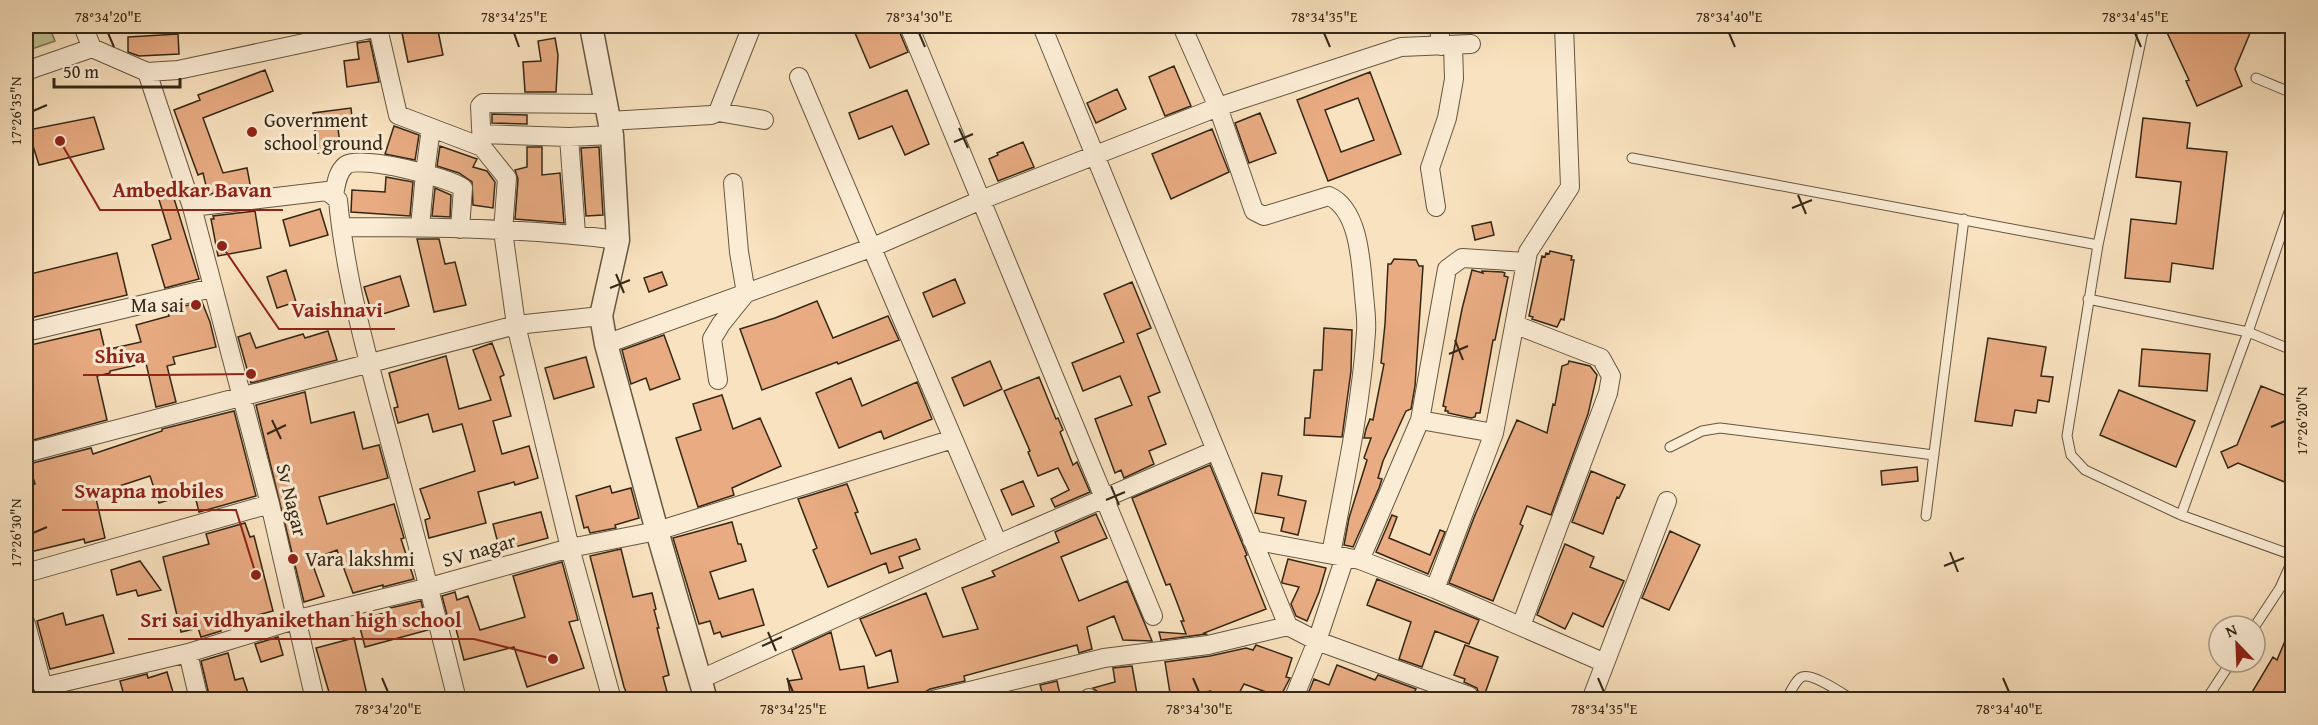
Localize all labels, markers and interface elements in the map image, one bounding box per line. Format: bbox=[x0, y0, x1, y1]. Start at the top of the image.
text: 78°34'20"E bbox=[75, 6, 142, 27]
text: 78°34'25"E bbox=[481, 6, 548, 27]
text: 78°34'30"E bbox=[886, 6, 953, 27]
text: 78°34'35"E bbox=[1291, 6, 1358, 27]
text: 78°34'40"E bbox=[1696, 6, 1763, 27]
text: 78°34'45"E bbox=[2102, 6, 2169, 27]
scale bar bbox=[54, 51, 180, 89]
text: 50 m bbox=[63, 58, 99, 85]
text: 17°26'35"N bbox=[5, 76, 26, 145]
place label: Government school ground bbox=[264, 105, 383, 157]
marker: Government school ground bbox=[245, 125, 259, 139]
callout: Ambedkar Bavan bbox=[100, 171, 283, 210]
text: Ambedkar Bavan bbox=[112, 174, 272, 205]
place label: Ma sai bbox=[131, 290, 184, 319]
callout: Vaishnavi bbox=[279, 290, 395, 329]
text: Vaishnavi bbox=[291, 294, 383, 325]
marker: Ma sai bbox=[189, 298, 203, 312]
callout: Shiva bbox=[83, 336, 158, 375]
text: Shiva bbox=[94, 340, 146, 371]
text: 17°26'20"N bbox=[2291, 386, 2312, 455]
street label: Sv Nagar bbox=[269, 460, 316, 539]
callout: Swapna mobiles bbox=[62, 471, 236, 510]
text: Swapna mobiles bbox=[74, 475, 224, 506]
text: 17°26'30"N bbox=[5, 498, 26, 567]
street label: SV nagar bbox=[439, 525, 519, 574]
place label: Vara lakshmi bbox=[305, 544, 415, 573]
marker: Vara lakshmi bbox=[286, 552, 300, 566]
callout: Sri sai vidhyanikethan high school bbox=[128, 600, 474, 639]
text: Sri sai vidhyanikethan high school bbox=[140, 604, 462, 635]
north arrow bbox=[2207, 614, 2267, 674]
text: N bbox=[2222, 617, 2241, 643]
text: 78°34'20"E bbox=[355, 698, 422, 719]
text: 78°34'25"E bbox=[760, 698, 827, 719]
text: 78°34'30"E bbox=[1166, 698, 1233, 719]
text: 78°34'35"E bbox=[1571, 698, 1638, 719]
text: 78°34'40"E bbox=[1976, 698, 2043, 719]

